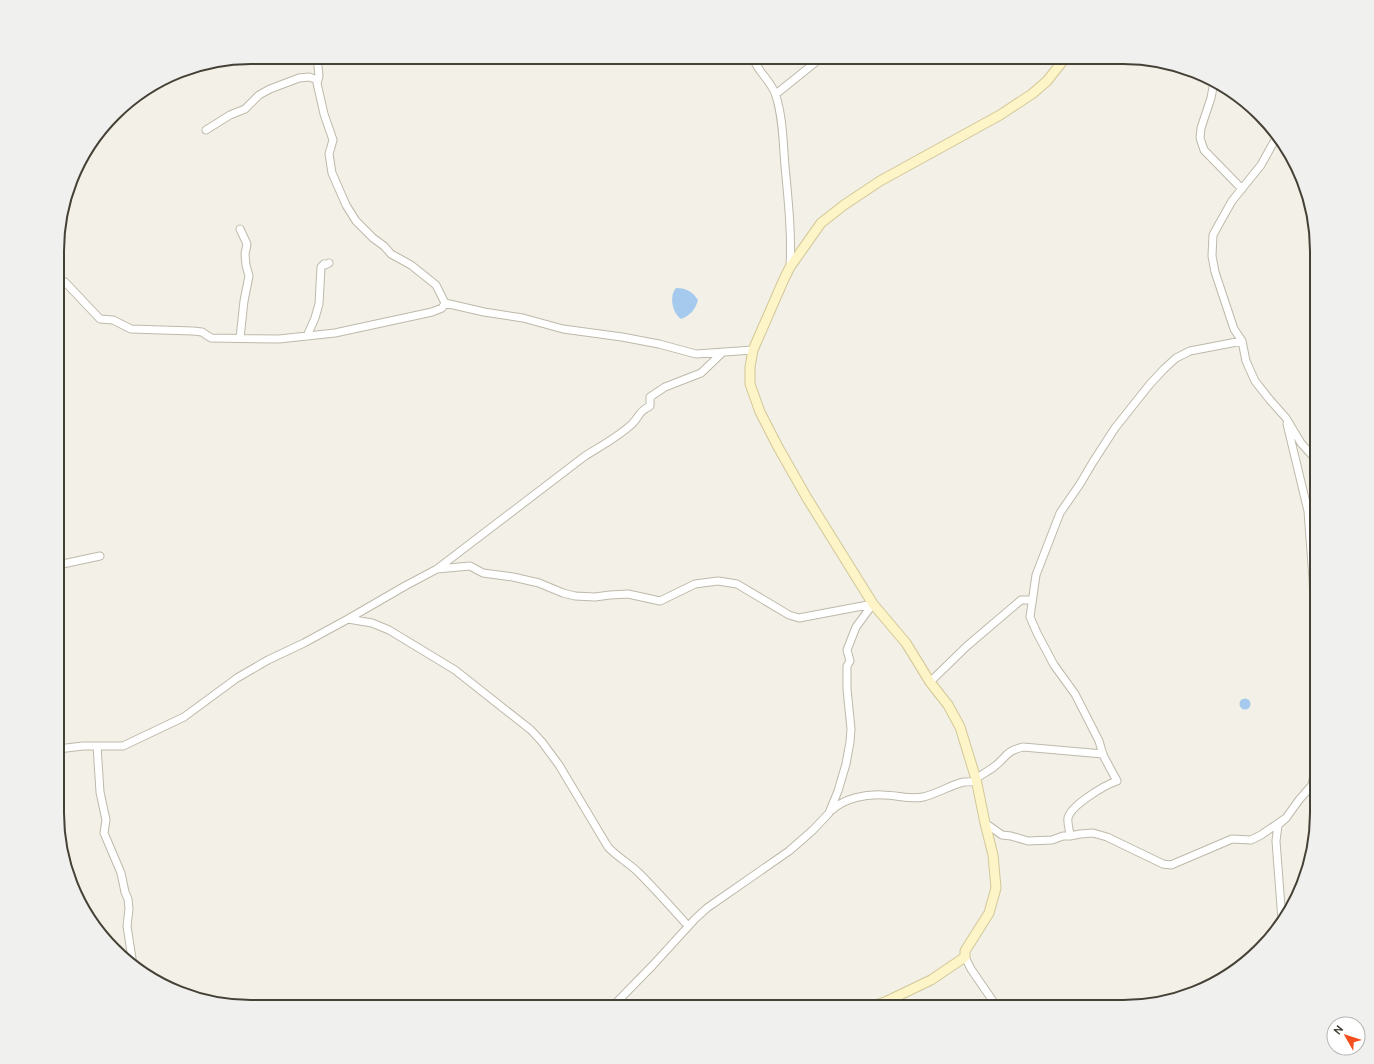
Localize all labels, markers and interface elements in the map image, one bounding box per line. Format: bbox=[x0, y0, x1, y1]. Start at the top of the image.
north arrow bbox=[1326, 1016, 1366, 1056]
text: N bbox=[1331, 1023, 1345, 1037]

